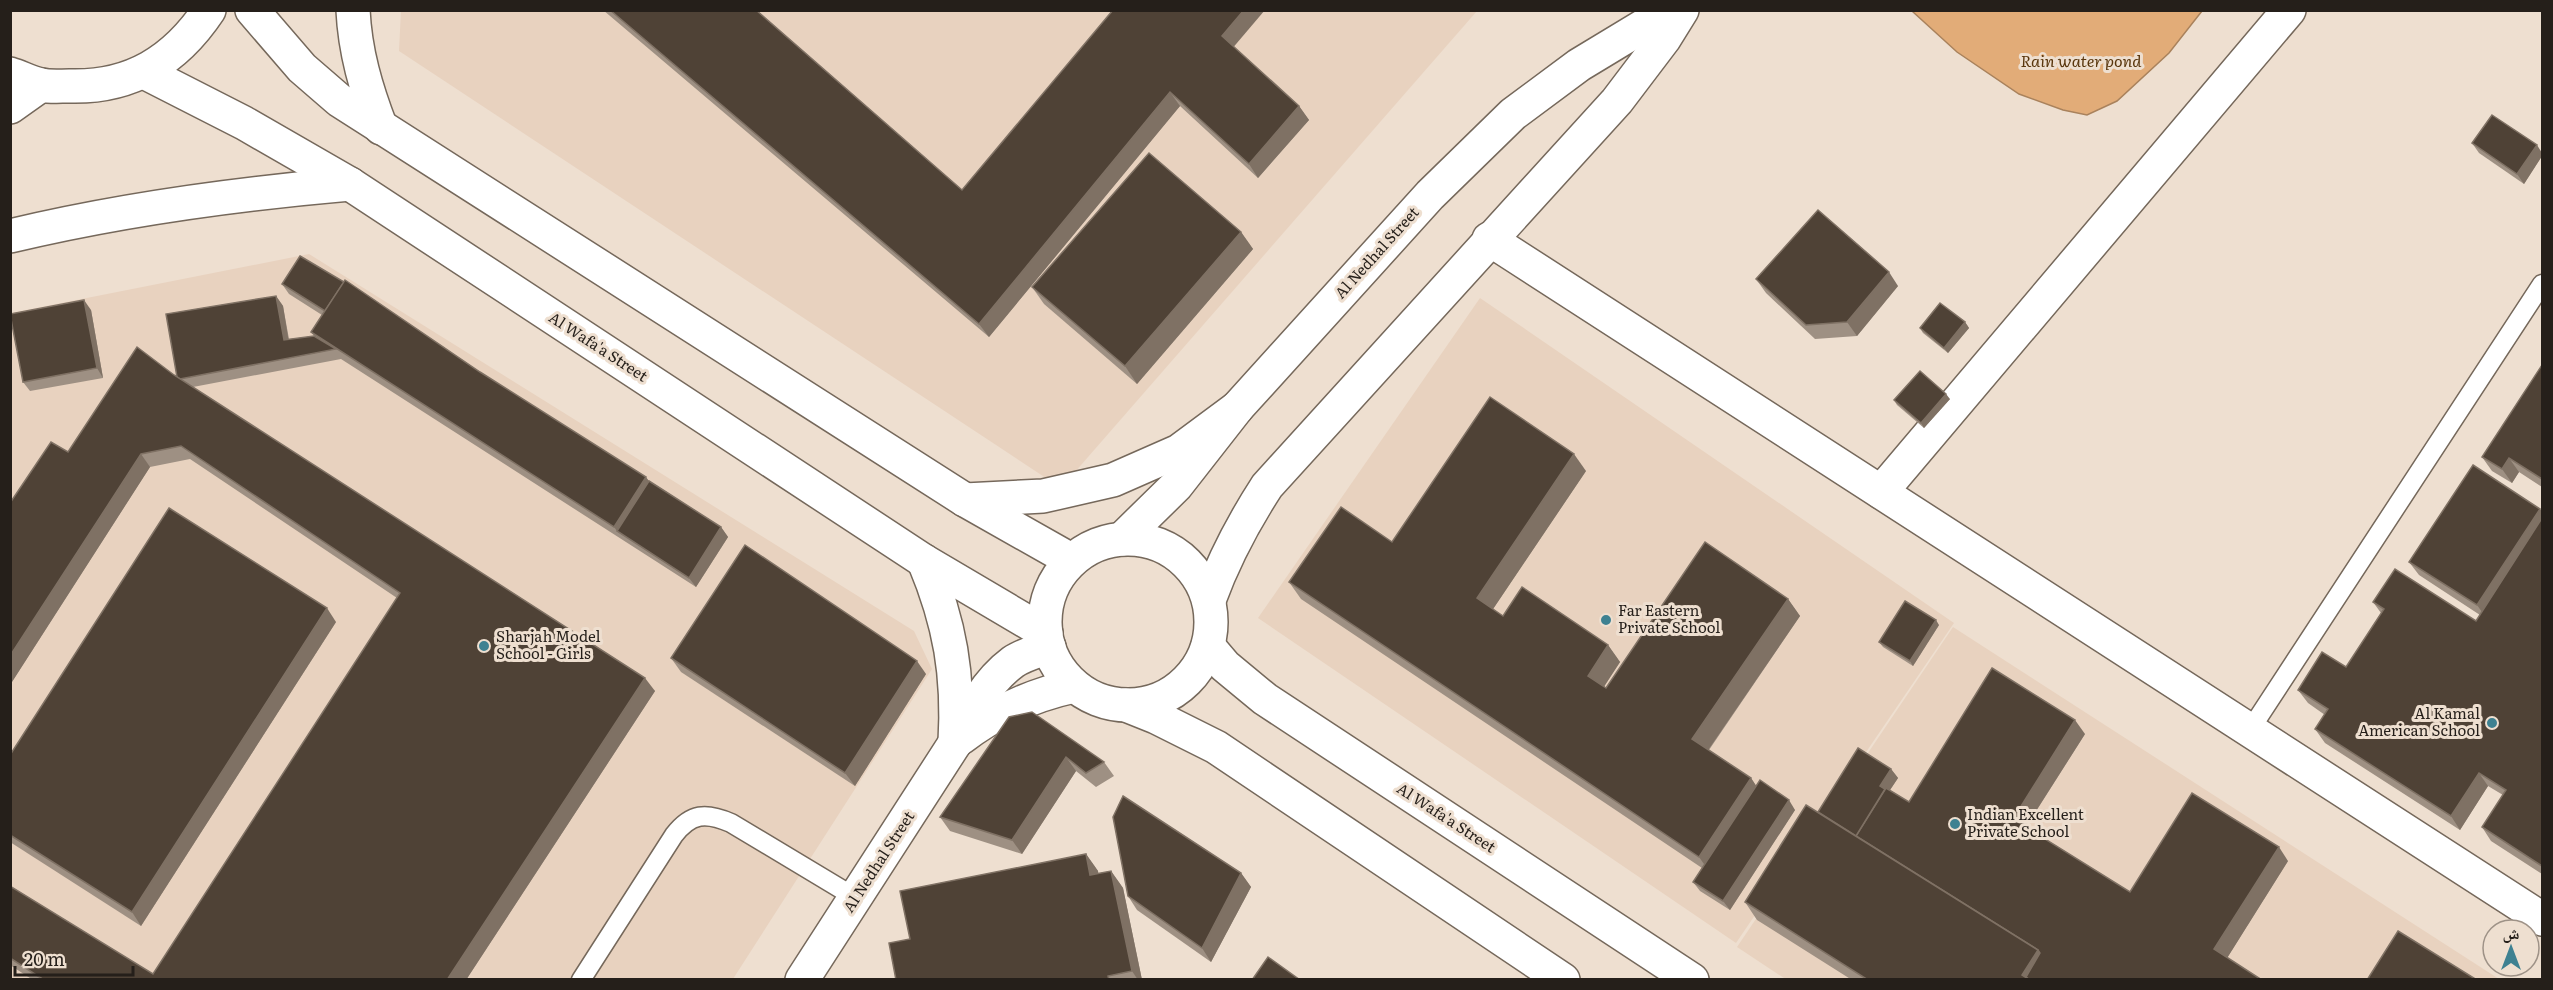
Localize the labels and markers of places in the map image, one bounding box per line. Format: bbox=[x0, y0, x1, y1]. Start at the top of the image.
place label: Far Eastern Private School bbox=[1618, 598, 1720, 638]
marker: Far Eastern Private School bbox=[1599, 613, 1613, 627]
place label: Sharjah Model School - Girls bbox=[496, 624, 601, 664]
marker: Sharjah Model School - Girls bbox=[477, 639, 491, 653]
place label: Al Kamal American School bbox=[2358, 701, 2480, 741]
marker: Al Kamal American School bbox=[2485, 716, 2499, 730]
place label: Indian Excellent Private School bbox=[1967, 802, 2084, 842]
marker: Indian Excellent Private School bbox=[1948, 817, 1962, 831]

